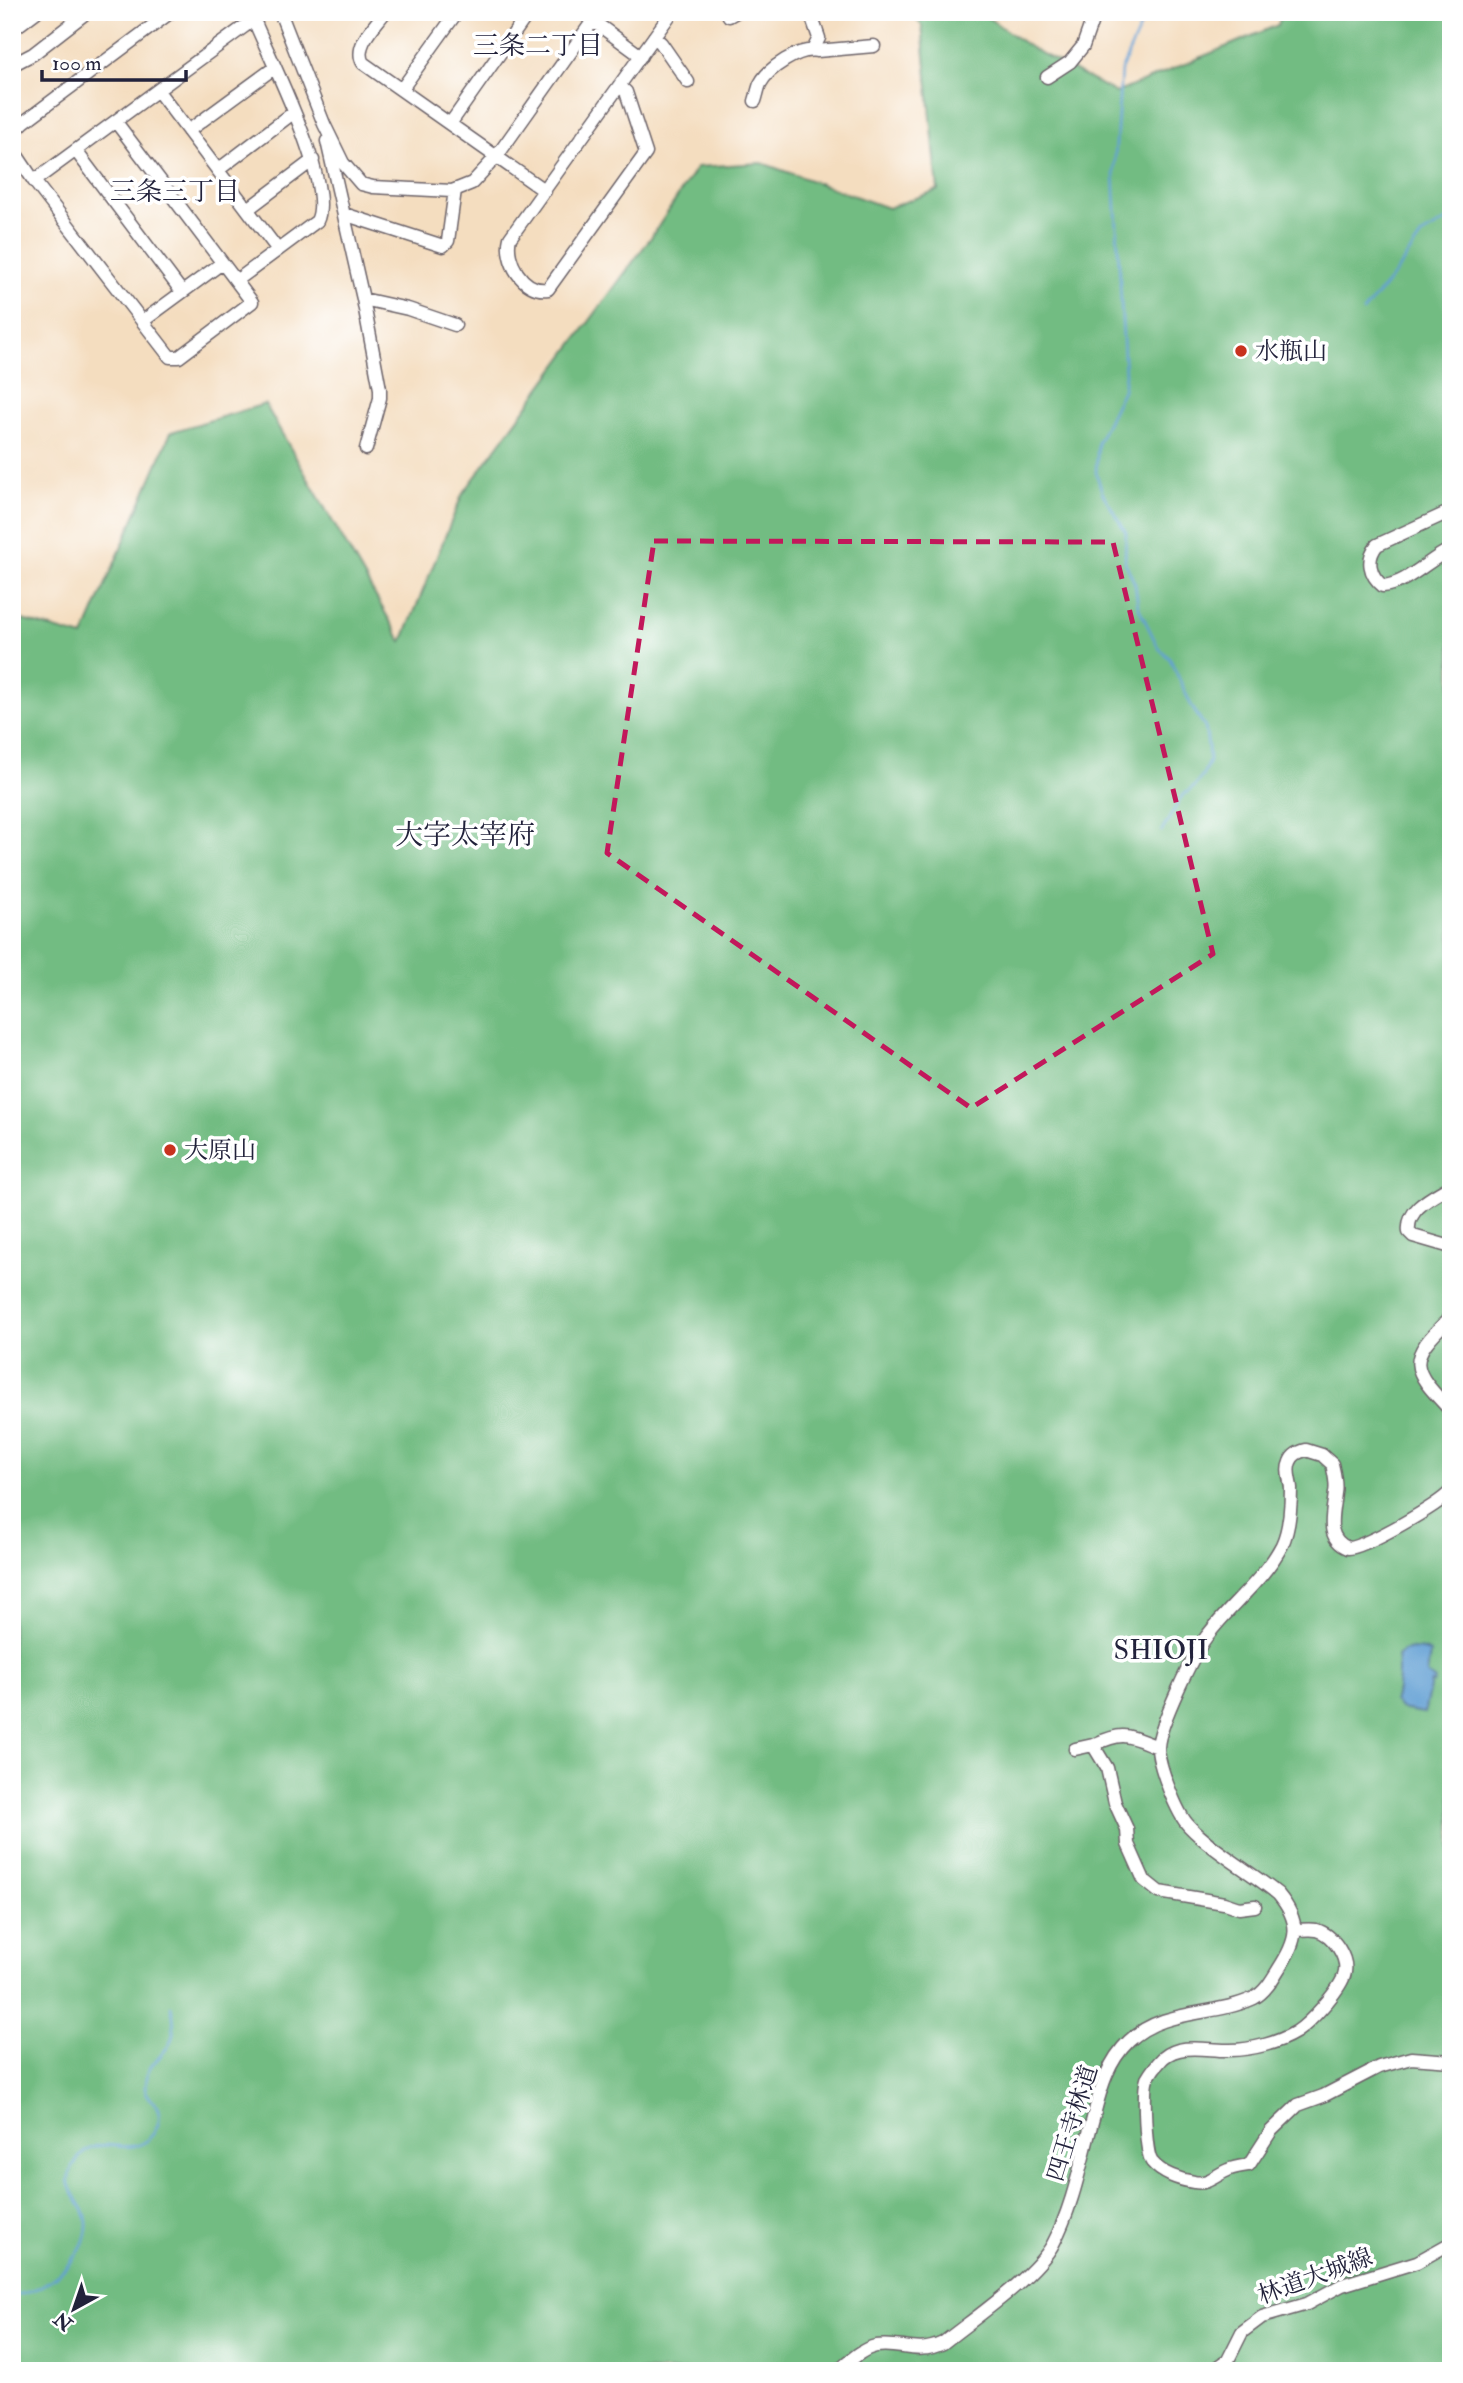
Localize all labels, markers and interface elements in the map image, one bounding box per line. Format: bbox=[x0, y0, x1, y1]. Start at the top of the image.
district label: 三条二丁目 bbox=[473, 30, 603, 62]
scale bar bbox=[42, 38, 186, 82]
text: 100 m bbox=[52, 50, 102, 77]
district label: 三条三丁目 bbox=[110, 176, 240, 208]
place label: 水瓶山 bbox=[1255, 336, 1327, 367]
marker: 水瓶山 bbox=[1233, 343, 1249, 359]
district label: 大字太宰府 bbox=[395, 818, 535, 853]
place label: 大原山 bbox=[184, 1135, 256, 1166]
marker: 大原山 bbox=[162, 1142, 178, 1158]
district label: SHIOJI bbox=[1114, 1633, 1208, 1668]
street label: 四王寺林道 bbox=[1040, 2061, 1105, 2185]
street label: 林道大城線 bbox=[1253, 2241, 1377, 2312]
north arrow bbox=[38, 2274, 108, 2344]
text: N bbox=[49, 2306, 79, 2337]

